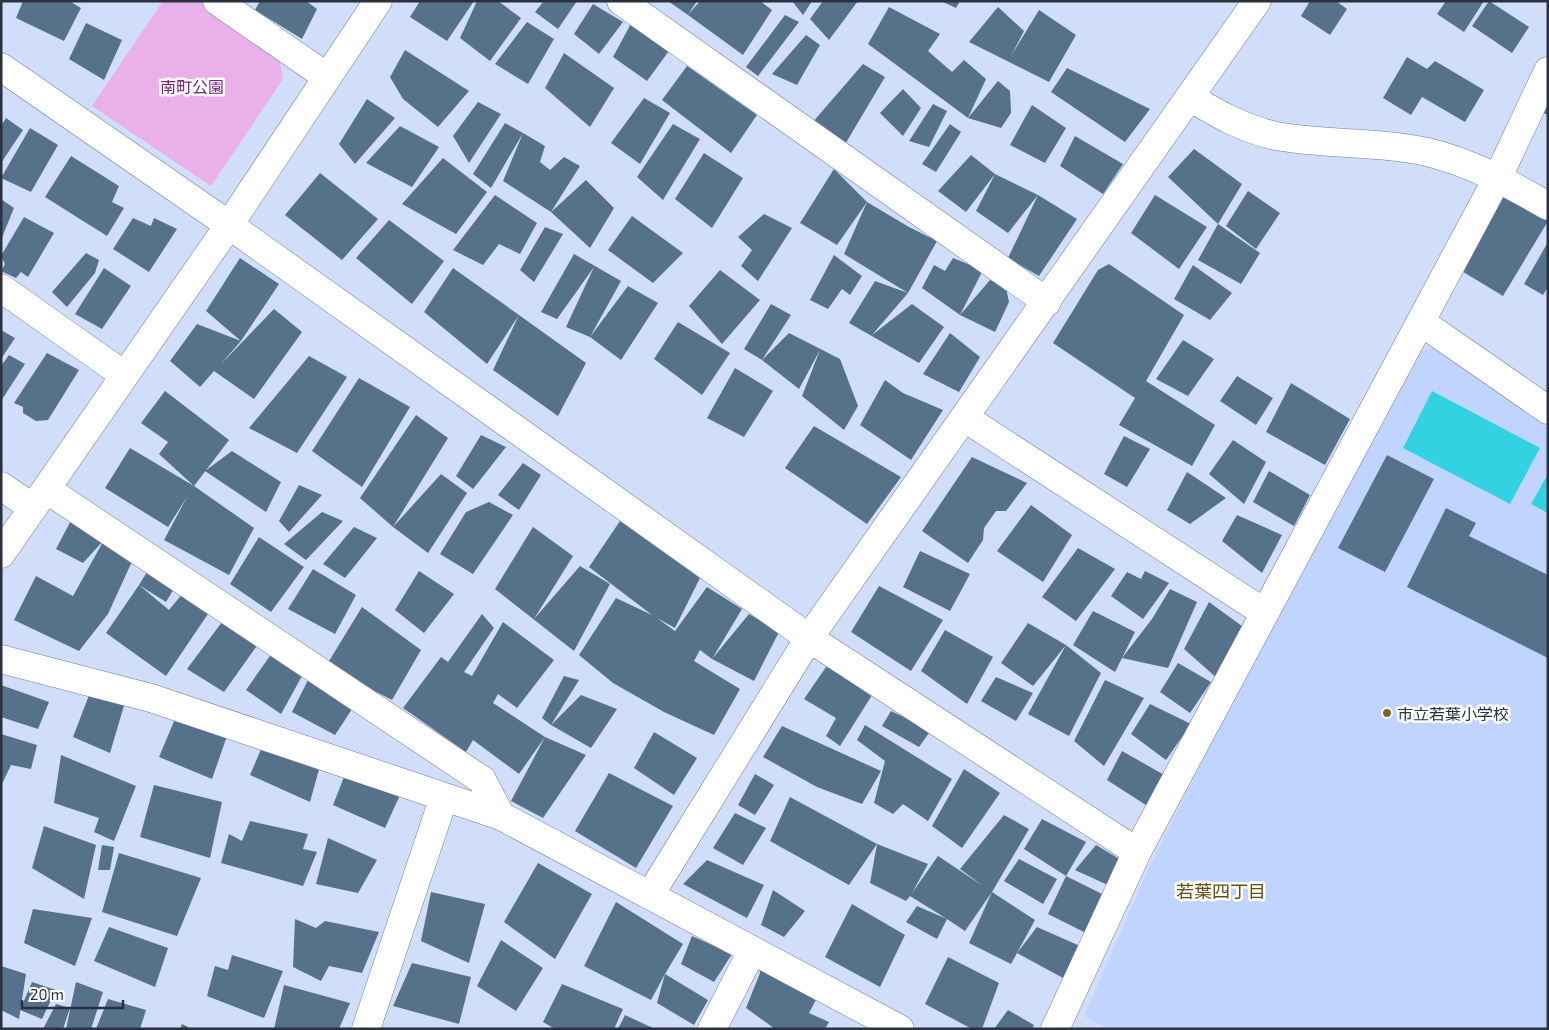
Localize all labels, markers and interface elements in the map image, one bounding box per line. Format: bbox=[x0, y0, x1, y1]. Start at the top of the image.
park label: 南町公園 bbox=[160, 77, 224, 96]
place label: 市立若葉小学校 bbox=[1397, 704, 1509, 723]
marker: 市立若葉小学校 bbox=[1381, 707, 1393, 719]
district label: 若葉四丁目 bbox=[1176, 880, 1266, 902]
scale bar bbox=[22, 978, 124, 1010]
text: 20 m bbox=[30, 985, 64, 1003]

